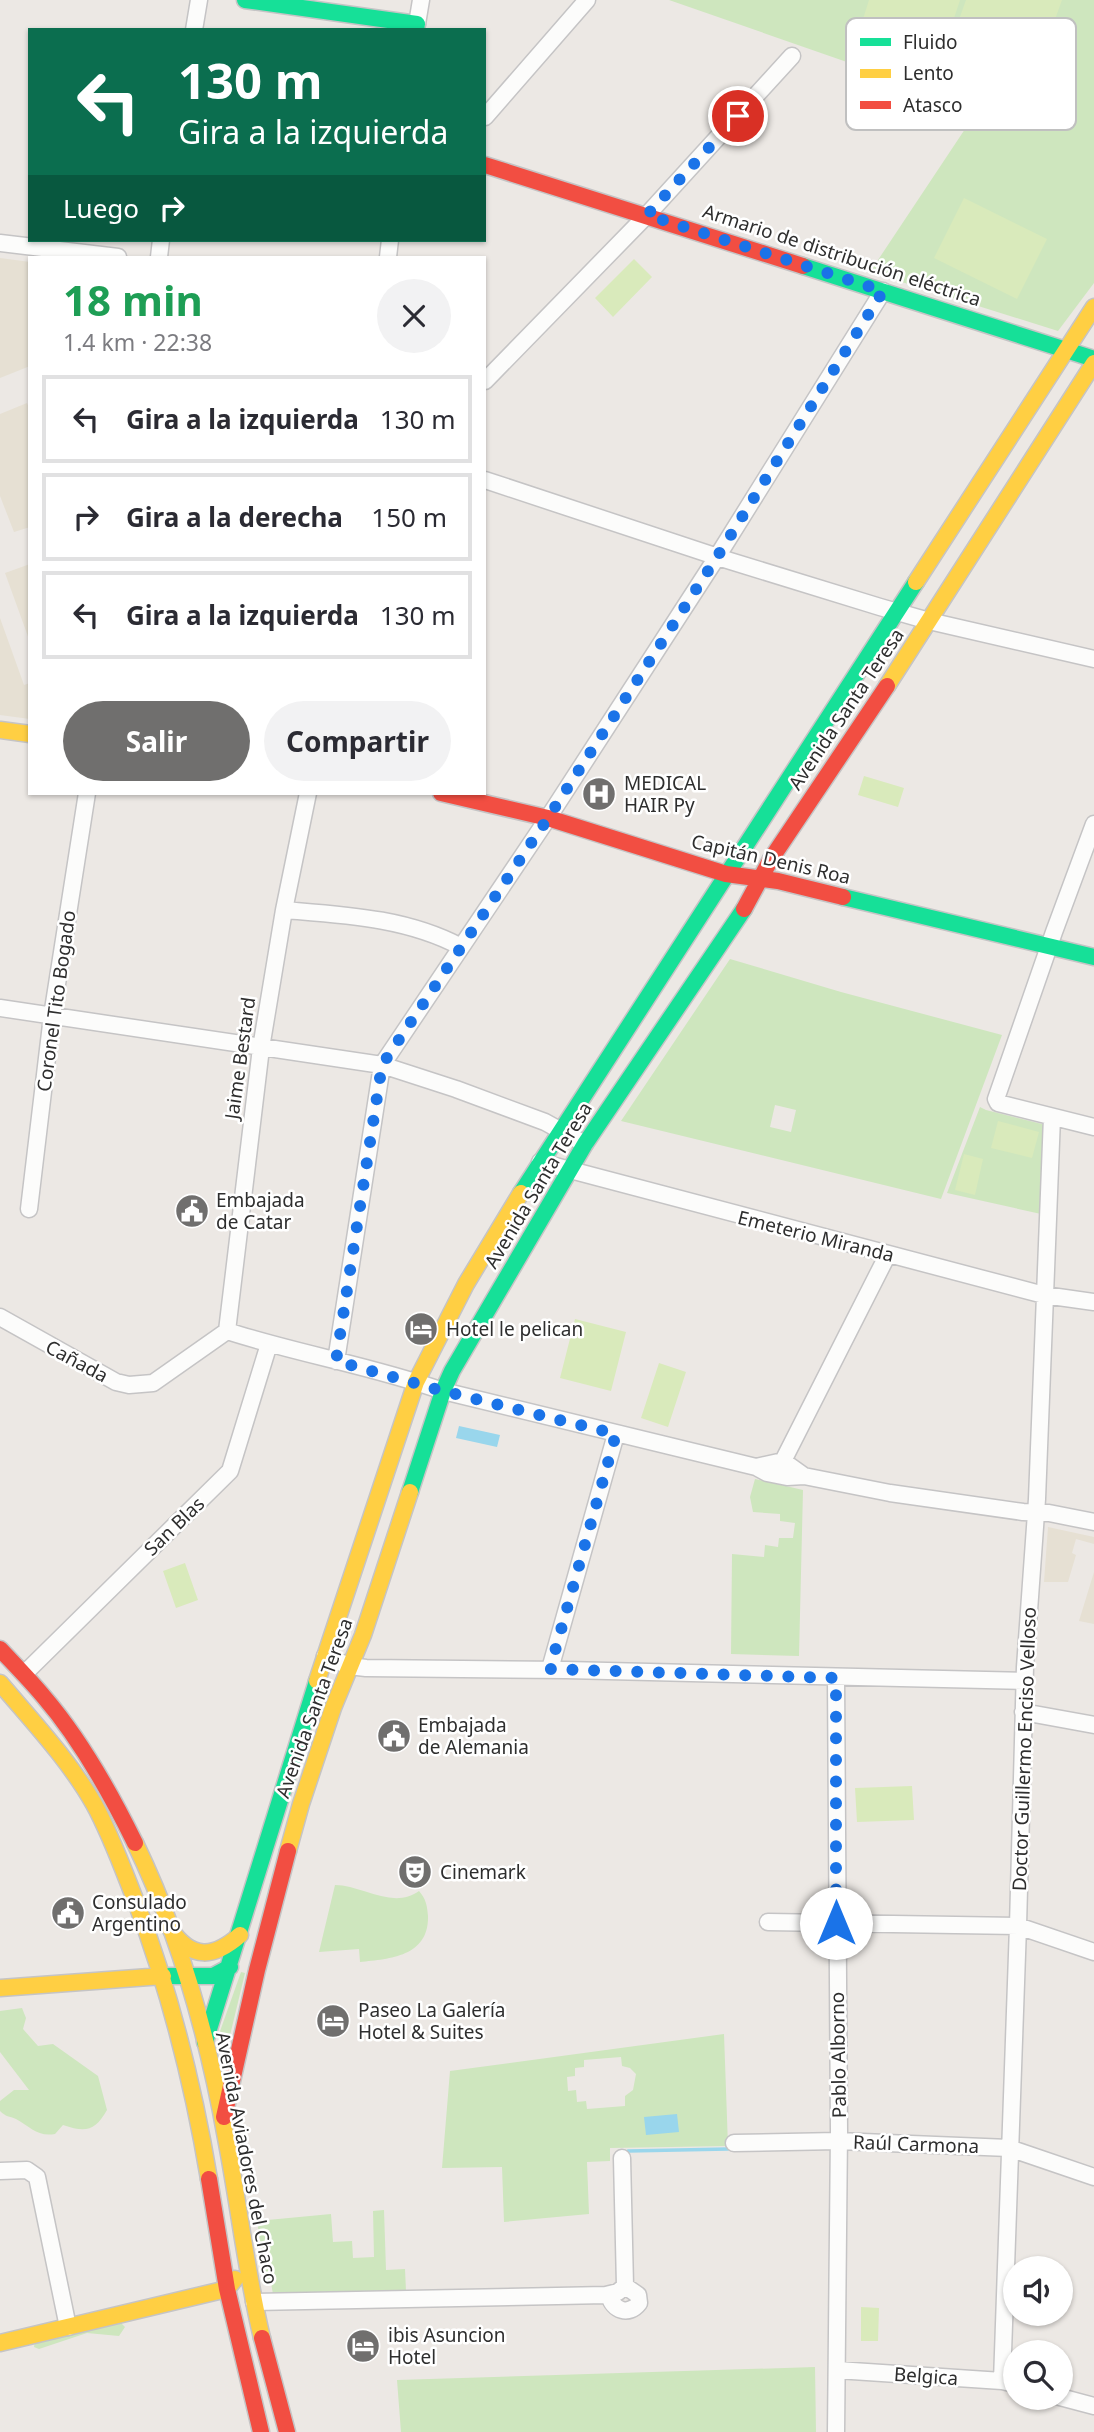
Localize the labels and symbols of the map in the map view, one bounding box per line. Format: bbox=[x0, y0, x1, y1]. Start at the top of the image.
legend bbox=[846, 18, 1076, 130]
text: Fluido bbox=[903, 29, 958, 55]
text: Lento bbox=[903, 60, 954, 86]
pin bbox=[708, 86, 768, 146]
text: Atasco bbox=[903, 92, 962, 118]
street label: Armario de distribución eléctrica bbox=[700, 198, 984, 312]
street label: Avenida Santa Teresa bbox=[782, 623, 910, 795]
place label: MEDICAL HAIR Py bbox=[624, 770, 706, 818]
hospital icon: MEDICAL HAIR Py bbox=[580, 775, 618, 813]
street label: Capitán Denis Roa bbox=[689, 828, 853, 890]
street label: Coronel Tito Bogado bbox=[30, 909, 82, 1093]
street label: Jaime Bestard bbox=[218, 995, 261, 1123]
street label: Avenida Santa Teresa bbox=[478, 1097, 598, 1273]
place label: Embajada de Catar bbox=[216, 1187, 305, 1235]
public building icon: Embajada de Catar bbox=[173, 1192, 211, 1230]
street label: Emeterio Miranda bbox=[735, 1204, 897, 1268]
hotel icon: Hotel le pelican bbox=[402, 1310, 440, 1348]
place label: Hotel le pelican bbox=[446, 1316, 583, 1342]
street label: Cañada bbox=[41, 1334, 113, 1388]
street label: San Blas bbox=[138, 1491, 210, 1561]
street label: Doctor Guillermo Enciso Velloso bbox=[1006, 1607, 1042, 1891]
street label: Avenida Santa Teresa bbox=[269, 1614, 359, 1802]
place label: Embajada de Alemania bbox=[418, 1712, 529, 1760]
public building icon: Embajada de Alemania bbox=[375, 1717, 413, 1755]
theatre icon: Cinemark bbox=[396, 1853, 434, 1891]
place label: Cinemark bbox=[440, 1859, 526, 1885]
position arrow bbox=[799, 1886, 873, 1960]
place label: Consulado Argentino bbox=[92, 1889, 187, 1937]
public building icon: Consulado Argentino bbox=[49, 1894, 87, 1932]
street label: Pablo Alborno bbox=[824, 1992, 852, 2118]
place label: Paseo La Galería Hotel & Suites bbox=[358, 1997, 505, 2045]
hotel icon: Paseo La Galería Hotel & Suites bbox=[314, 2002, 352, 2040]
street label: Avenida Aviadores del Chaco bbox=[210, 2030, 284, 2286]
street label: Raúl Carmona bbox=[852, 2129, 980, 2159]
place label: ibis Asuncion Hotel bbox=[388, 2322, 506, 2370]
hotel icon: ibis Asuncion Hotel bbox=[344, 2327, 382, 2365]
street label: Belgica bbox=[893, 2361, 959, 2391]

